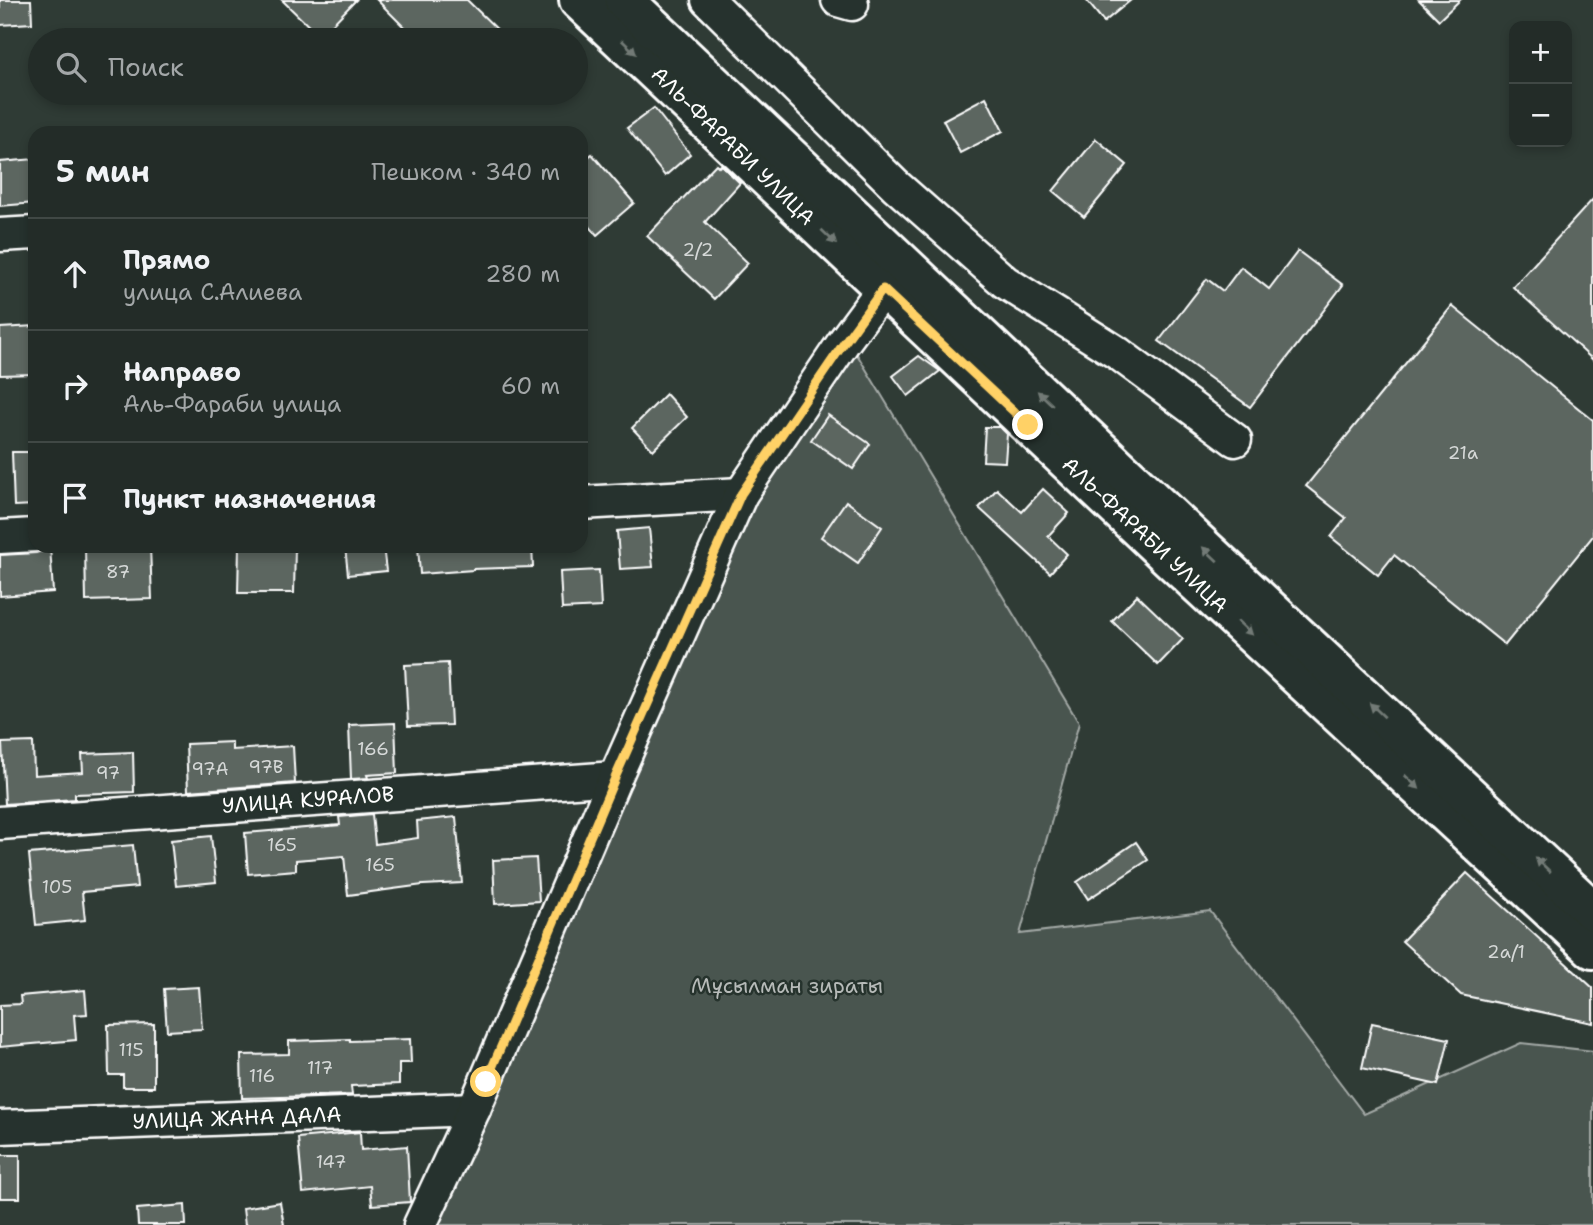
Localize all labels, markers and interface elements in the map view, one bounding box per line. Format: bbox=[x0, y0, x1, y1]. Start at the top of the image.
map controls bbox=[1509, 21, 1572, 147]
button: + bbox=[1509, 21, 1572, 84]
search box bbox=[28, 28, 588, 105]
one-way arrow bbox=[620, 39, 638, 55]
icon: search bbox=[52, 48, 90, 86]
text: Поиск bbox=[108, 49, 184, 84]
street label: АЛЬ-ФАРАБИ УЛИЦА bbox=[645, 60, 821, 232]
button: − bbox=[1509, 84, 1572, 147]
text: 5 мин bbox=[56, 151, 150, 192]
text: Пешком · 340 m bbox=[371, 157, 560, 187]
one-way arrow bbox=[820, 229, 837, 245]
house number: 2/2 bbox=[683, 238, 713, 262]
text: Прямо bbox=[123, 242, 211, 277]
icon: ahead bbox=[56, 255, 94, 293]
text: 280 m bbox=[485, 259, 560, 289]
text: улица С.Алиева bbox=[123, 277, 302, 307]
text: Направо bbox=[123, 354, 241, 389]
icon: right bbox=[56, 367, 94, 405]
text: 60 m bbox=[501, 371, 560, 401]
text: Аль-Фараби улица bbox=[123, 389, 341, 419]
one-way arrow bbox=[1037, 391, 1054, 407]
route end bbox=[1012, 409, 1043, 440]
house number: 21а bbox=[1448, 441, 1478, 465]
street label: АЛЬ-ФАРАБИ УЛИЦА bbox=[1056, 451, 1234, 619]
icon: arrive bbox=[56, 479, 94, 517]
text: Пункт назначения bbox=[123, 481, 376, 516]
one-way arrow bbox=[1202, 547, 1219, 563]
house number: 87 bbox=[106, 560, 130, 584]
one-way arrow bbox=[1236, 620, 1254, 636]
one-way arrow bbox=[1369, 702, 1386, 718]
house number: 166 bbox=[357, 737, 389, 761]
house number: 97В bbox=[249, 755, 283, 779]
house number: 97А bbox=[191, 757, 229, 781]
house number: 97 bbox=[96, 761, 120, 785]
one-way arrow bbox=[1403, 774, 1420, 790]
street label: УЛИЦА КУРАЛОВ bbox=[221, 780, 395, 820]
house number: 165 bbox=[267, 833, 297, 857]
house number: 165 bbox=[365, 853, 395, 877]
one-way arrow bbox=[1535, 857, 1552, 873]
house number: 105 bbox=[42, 875, 72, 899]
house number: 2а/1 bbox=[1487, 940, 1525, 964]
park label: Мұсылман зираты bbox=[691, 972, 883, 1000]
house number: 115 bbox=[118, 1038, 144, 1062]
house number: 117 bbox=[307, 1056, 333, 1080]
house number: 116 bbox=[249, 1064, 275, 1088]
route start bbox=[470, 1066, 501, 1097]
street label: УЛИЦА ЖАНА ДАЛА bbox=[132, 1100, 342, 1136]
house number: 147 bbox=[316, 1150, 346, 1174]

